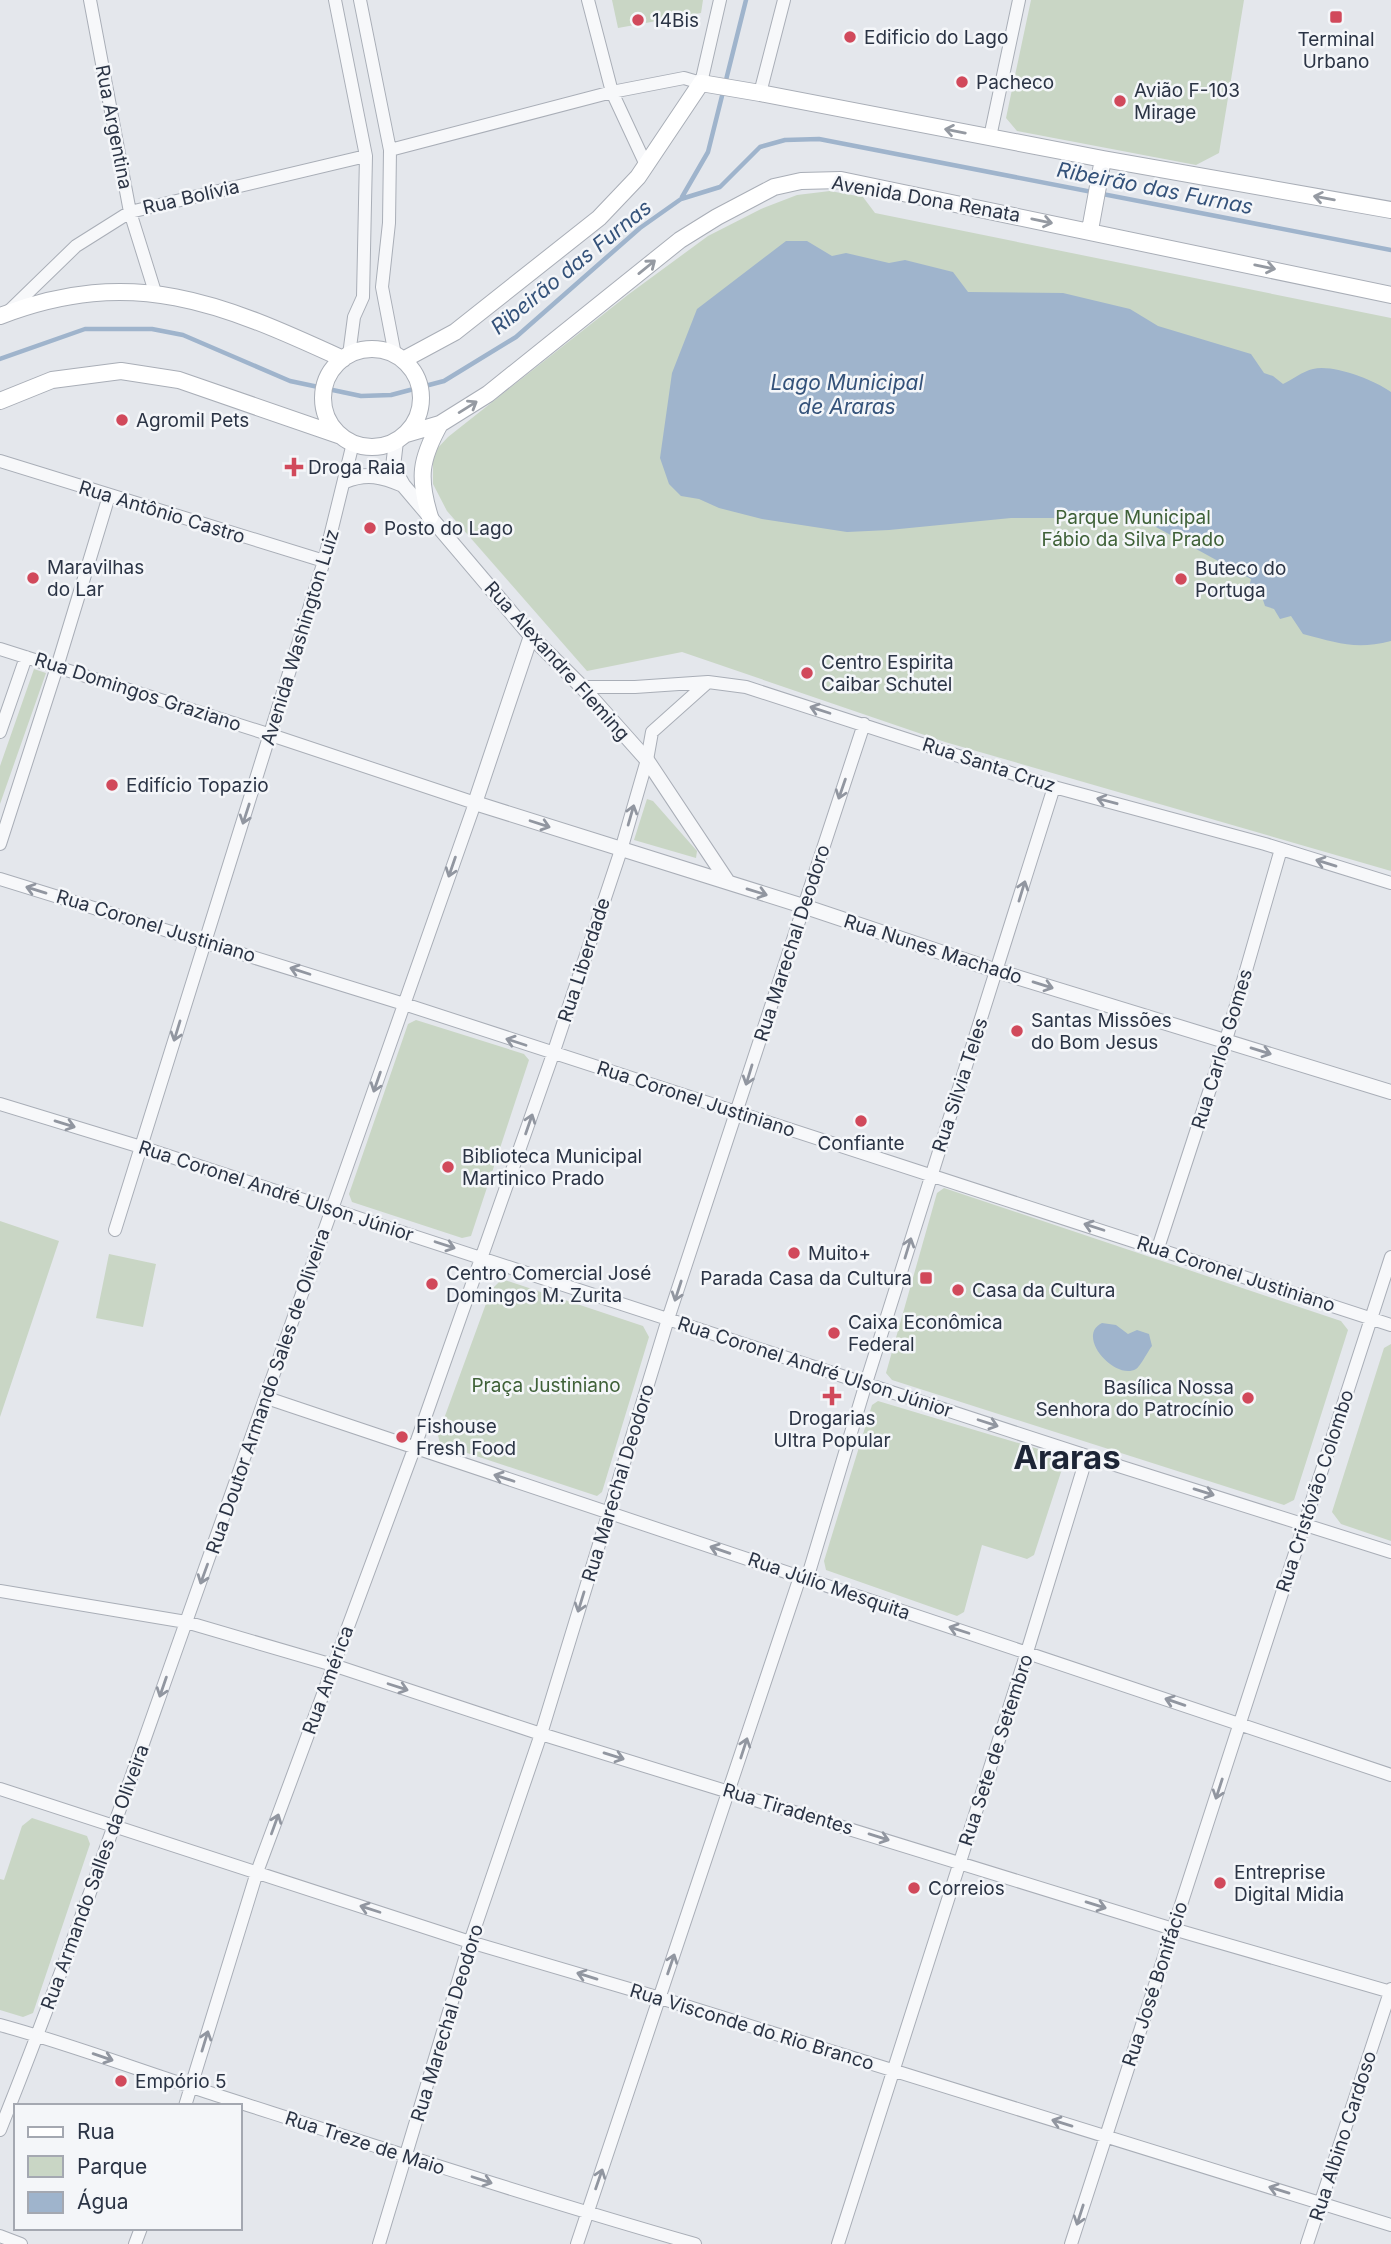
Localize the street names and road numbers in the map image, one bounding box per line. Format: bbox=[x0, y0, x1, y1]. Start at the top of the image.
street label: Rua Argentina bbox=[91, 63, 137, 191]
street label: Avenida Dona Renata bbox=[830, 171, 1022, 227]
street label: Rua Bolívia bbox=[140, 175, 242, 219]
street label: Rua Antônio Castro bbox=[76, 476, 248, 548]
street label: Avenida Washington Luiz bbox=[256, 526, 344, 748]
street label: Rua Alexandre Fleming bbox=[480, 577, 634, 745]
street label: Rua Domingos Graziano bbox=[32, 648, 244, 736]
street label: Rua Santa Cruz bbox=[920, 733, 1058, 797]
street label: Rua Marechal Deodoro bbox=[749, 842, 835, 1044]
street label: Rua Coronel Justiniano bbox=[54, 885, 258, 967]
street label: Rua Liberdade bbox=[553, 895, 615, 1025]
street label: Rua Nunes Machado bbox=[841, 909, 1025, 989]
street label: Rua Carlos Gomes bbox=[1187, 966, 1257, 1132]
street label: Rua Silvia Teles bbox=[927, 1015, 993, 1155]
street label: Rua Coronel Justiniano bbox=[594, 1056, 798, 1142]
street label: Rua Coronel André Ulson Júnior bbox=[136, 1136, 416, 1246]
street label: Rua Doutor Armando Sales de Oliveira bbox=[201, 1225, 335, 1557]
street label: Rua Coronel Justiniano bbox=[1134, 1231, 1338, 1317]
street label: Rua Coronel André Ulson Júnior bbox=[675, 1312, 955, 1422]
street label: Rua Marechal Deodoro bbox=[577, 1381, 659, 1585]
street label: Rua Cristóvão Colombo bbox=[1271, 1387, 1359, 1595]
street label: Rua Júlio Mesquita bbox=[745, 1547, 913, 1625]
street label: Rua América bbox=[298, 1622, 358, 1738]
street label: Rua Sete de Setembro bbox=[954, 1651, 1038, 1849]
street label: Rua Armando Salles da Oliveira bbox=[36, 1741, 154, 2013]
street label: Rua Tiradentes bbox=[720, 1778, 856, 1840]
street label: Rua José Bonifácio bbox=[1117, 1899, 1193, 2069]
street label: Rua Marechal Deodoro bbox=[406, 1921, 488, 2125]
street label: Rua Visconde do Rio Branco bbox=[627, 1979, 877, 2075]
street label: Rua Albino Cardoso bbox=[1305, 2048, 1381, 2224]
street label: Rua Treze de Maio bbox=[282, 2106, 448, 2180]

